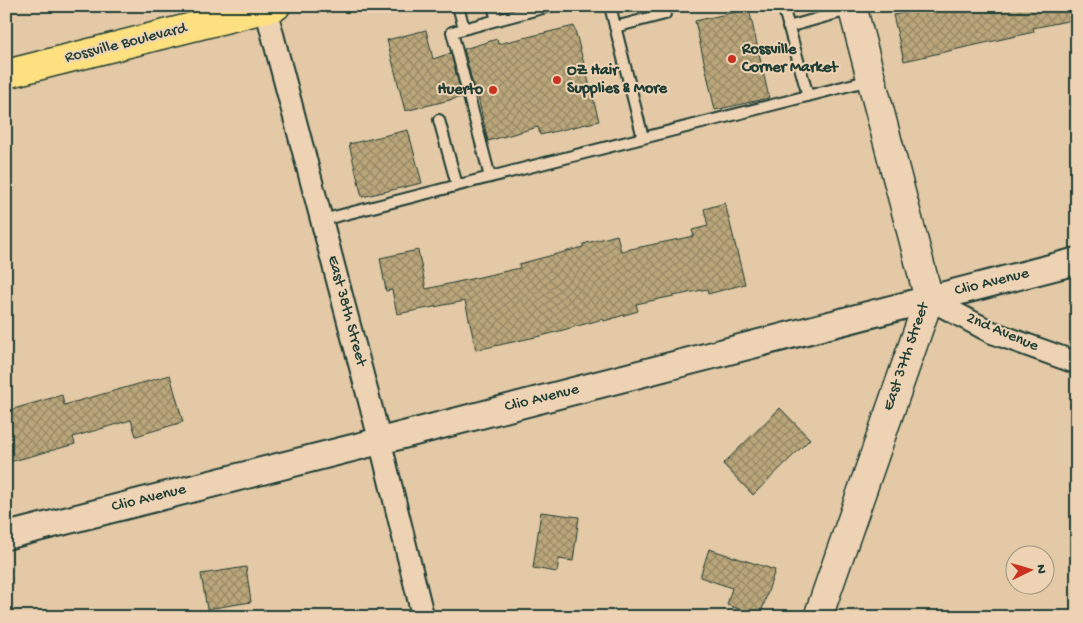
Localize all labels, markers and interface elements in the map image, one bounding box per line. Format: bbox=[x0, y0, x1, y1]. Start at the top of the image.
street label: Rossville Boulevard bbox=[63, 19, 190, 68]
place label: Rossville Corner Market bbox=[741, 41, 839, 78]
marker: Rossville Corner Market bbox=[726, 53, 738, 65]
place label: OZ Hair Supplies & More bbox=[567, 62, 668, 99]
marker: OZ Hair Supplies & More bbox=[551, 74, 563, 86]
place label: Huerto bbox=[438, 81, 484, 100]
marker: Huerto bbox=[487, 84, 499, 96]
street label: East 38th Street bbox=[322, 254, 370, 370]
street label: Clio Avenue bbox=[953, 264, 1032, 301]
street label: East 37th Street bbox=[880, 299, 935, 414]
street label: 2nd Avenue bbox=[963, 309, 1042, 357]
street label: Clio Avenue bbox=[503, 380, 582, 417]
street label: Clio Avenue bbox=[110, 480, 189, 517]
north arrow bbox=[1006, 546, 1056, 596]
text: N bbox=[1032, 564, 1049, 574]

